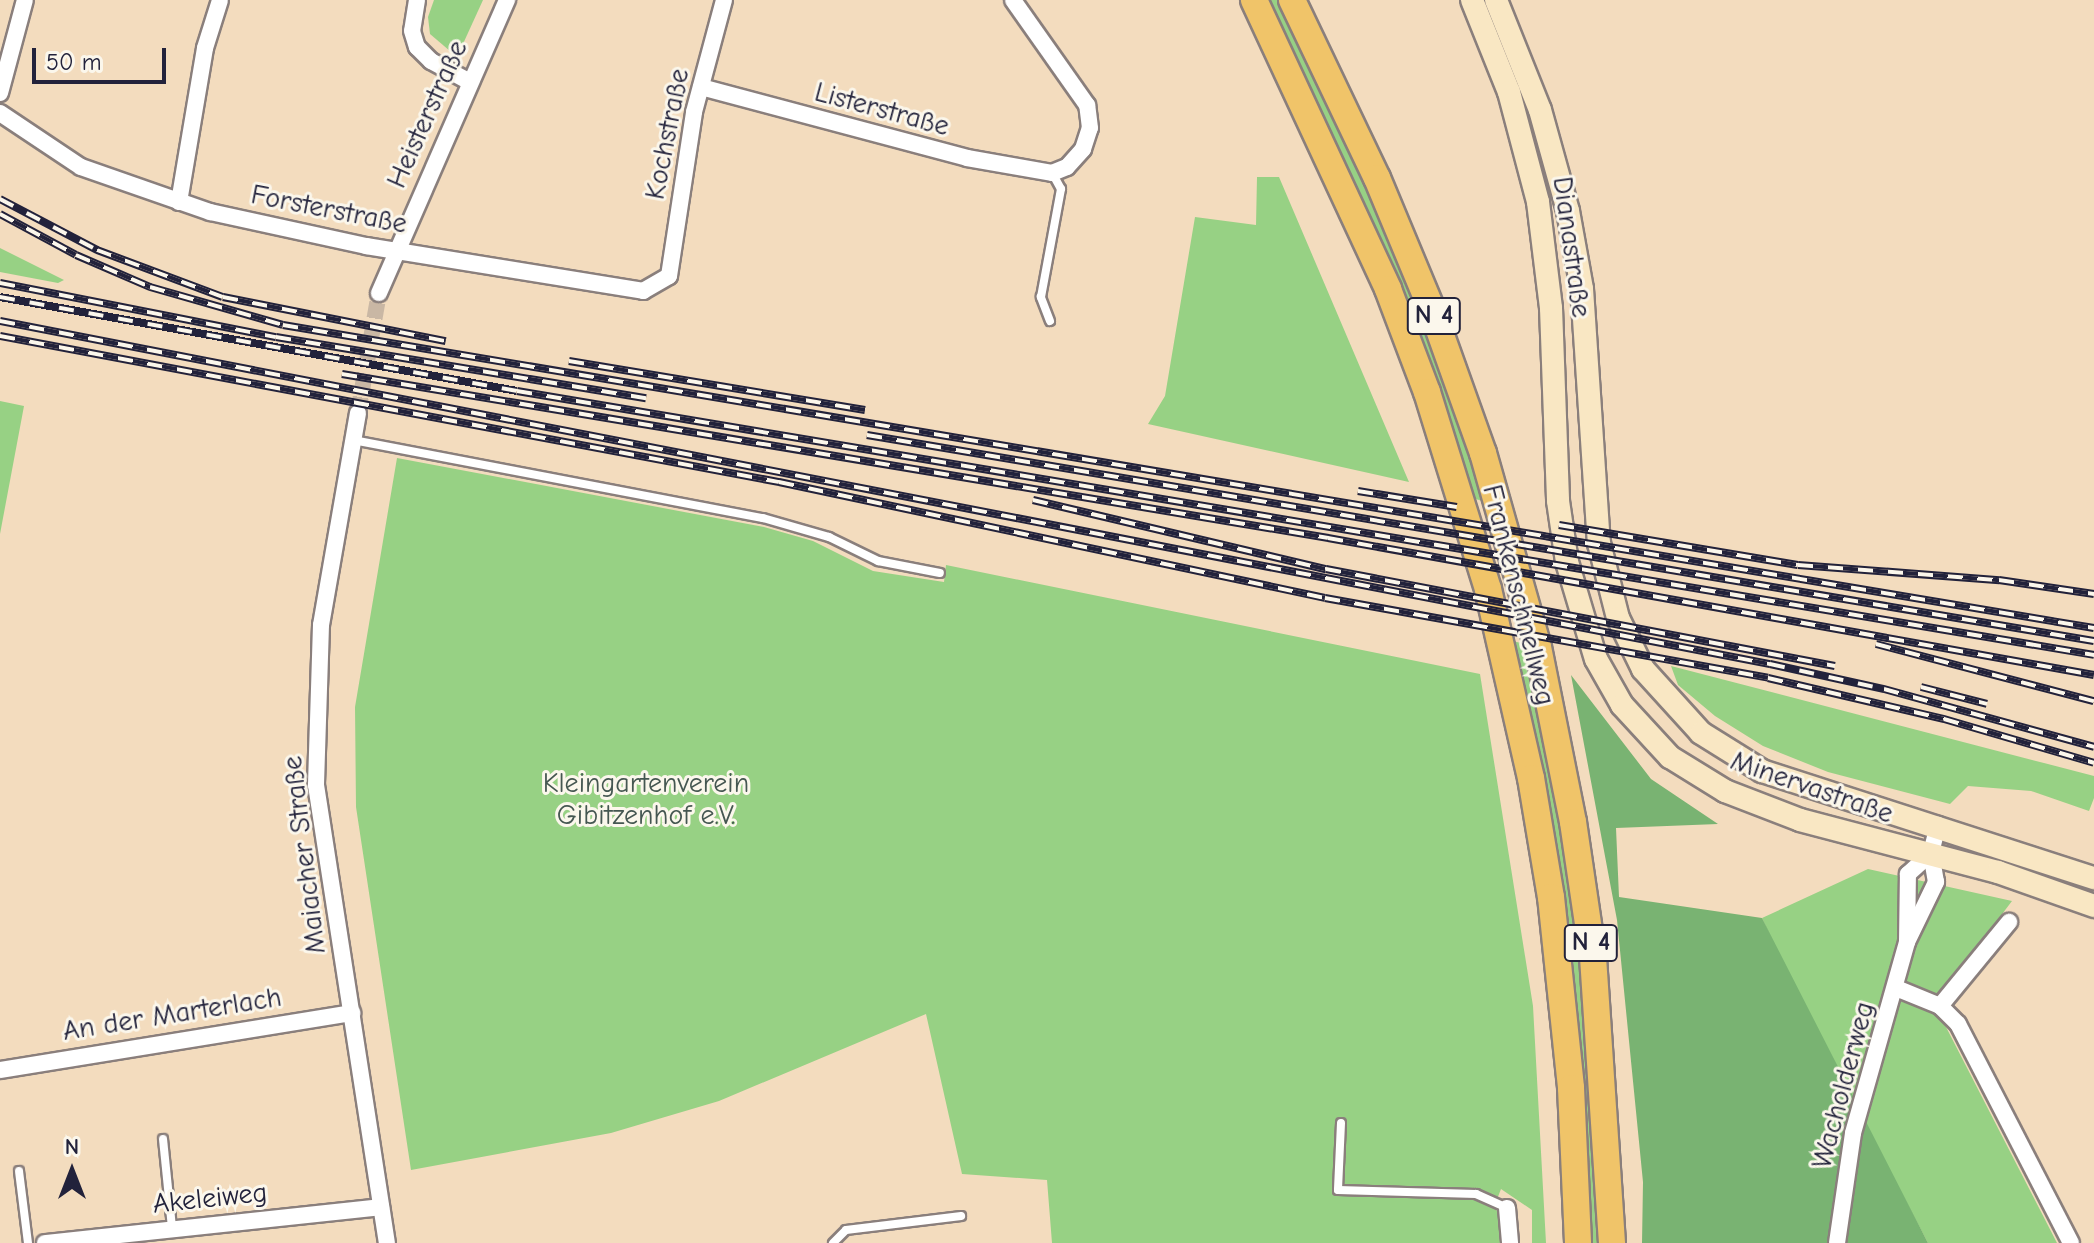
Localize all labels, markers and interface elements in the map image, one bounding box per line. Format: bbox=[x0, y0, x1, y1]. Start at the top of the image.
scale bar bbox=[36, 32, 170, 82]
street label: Heisterstraße bbox=[380, 35, 474, 193]
text: 50 m bbox=[46, 48, 102, 76]
street label: Kochstraße bbox=[638, 66, 696, 202]
street label: Listerstraße bbox=[811, 75, 953, 143]
street label: Dianastraße bbox=[1545, 174, 1599, 320]
street label: Forsterstraße bbox=[248, 177, 410, 241]
road number: N 4 bbox=[1406, 294, 1462, 338]
street label: Frankenschnellweg bbox=[1475, 481, 1563, 709]
street label: Minervastraße bbox=[1726, 744, 1898, 830]
street label: Maiacher Straße bbox=[275, 754, 333, 956]
park label: Kleingartenverein Gibitzenhof e.V. bbox=[543, 766, 749, 832]
road number: N 4 bbox=[1563, 921, 1619, 965]
street label: An der Marterlach bbox=[60, 980, 284, 1048]
street label: Wacholderweg bbox=[1805, 998, 1881, 1172]
north arrow bbox=[32, 1131, 112, 1211]
text: N bbox=[65, 1134, 79, 1160]
street label: Akeleiweg bbox=[151, 1175, 269, 1221]

